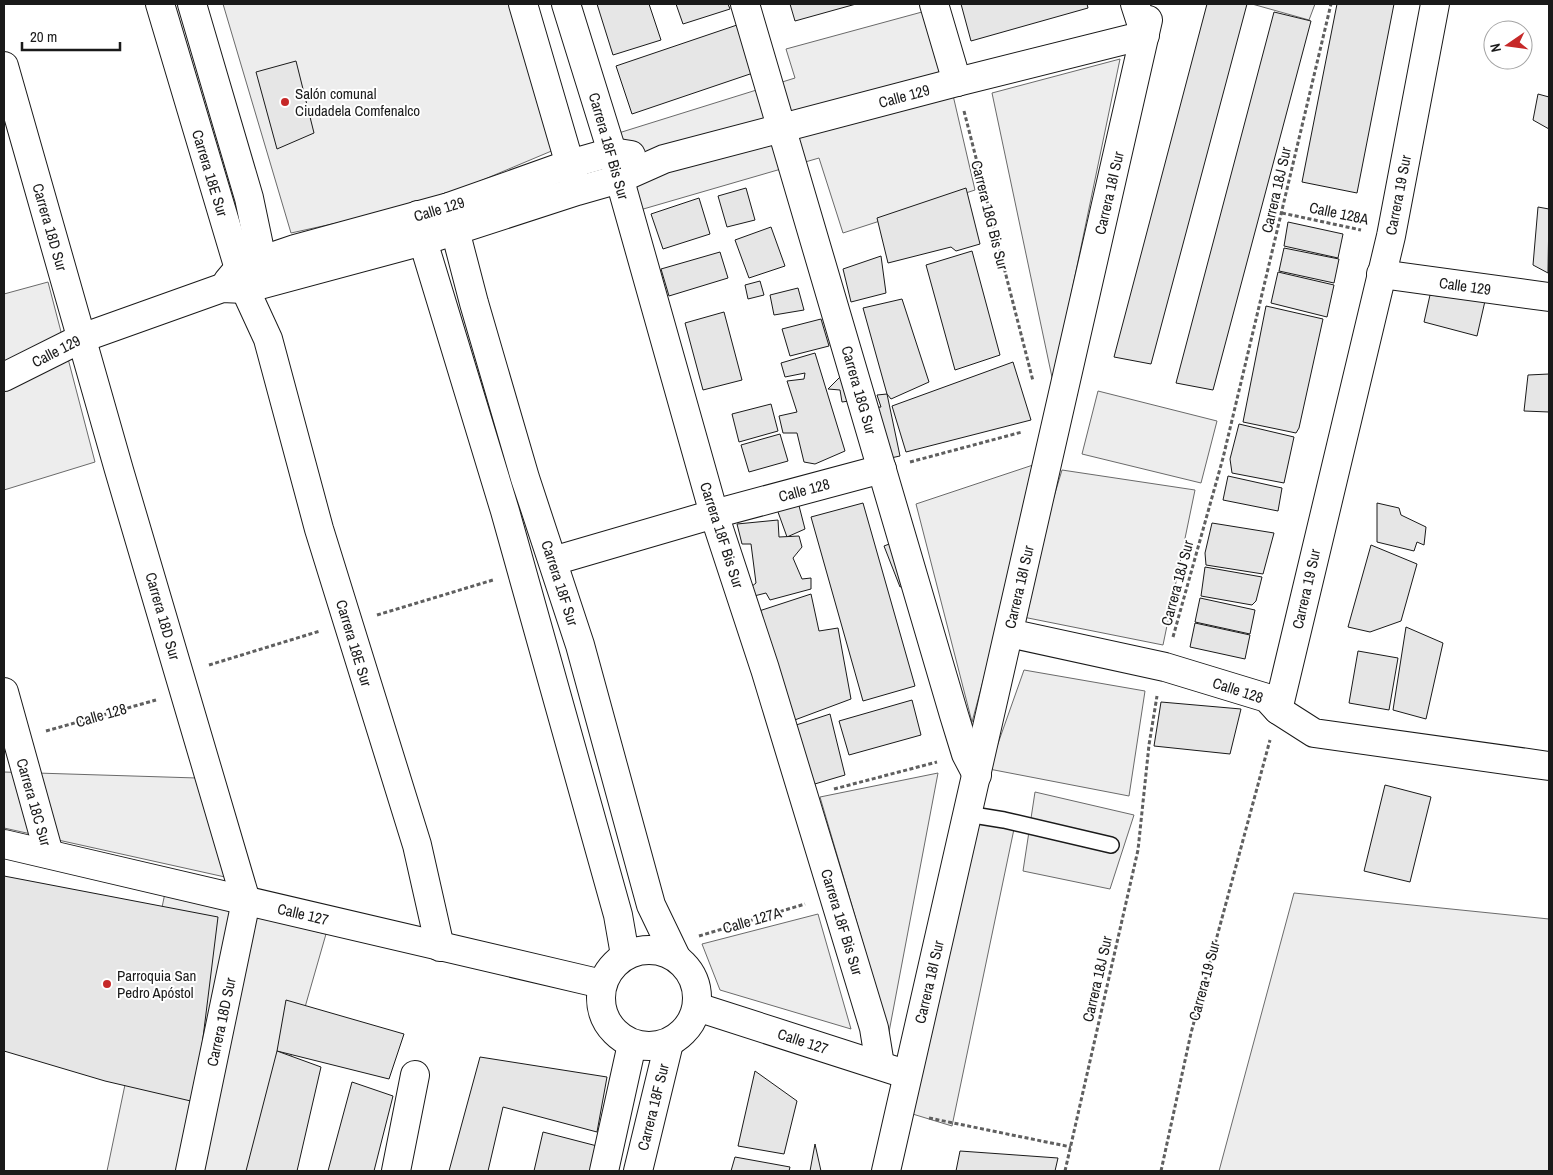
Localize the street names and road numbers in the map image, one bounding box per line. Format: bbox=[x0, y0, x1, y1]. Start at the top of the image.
street label: Calle 129 bbox=[876, 79, 932, 113]
street label: Carrera 18F Bis Sur bbox=[584, 90, 634, 202]
street label: Carrera 18E Sur bbox=[187, 127, 233, 219]
street label: Carrera 18J Sur bbox=[1256, 145, 1296, 235]
street label: Carrera 18I Sur bbox=[1089, 149, 1129, 237]
street label: Carrera 19 Sur bbox=[1380, 153, 1416, 237]
street label: Carrera 18G Bis Sur bbox=[966, 158, 1014, 272]
street label: Carrera 18D Sur bbox=[27, 181, 73, 273]
street label: Calle 129 bbox=[411, 191, 467, 227]
street label: Calle 128A bbox=[1307, 196, 1371, 230]
street label: Calle 129 bbox=[1438, 272, 1492, 300]
street label: Calle 129 bbox=[28, 330, 84, 372]
street label: Carrera 18G Sur bbox=[836, 343, 882, 437]
street label: Calle 128 bbox=[776, 473, 832, 507]
street label: Carrera 18F Bis Sur bbox=[695, 479, 749, 591]
street label: Carrera 18F Sur bbox=[536, 537, 584, 629]
street label: Carrera 18J Sur bbox=[1156, 538, 1198, 628]
street label: Carrera 18I Sur bbox=[999, 543, 1039, 631]
street label: Carrera 19 Sur bbox=[1287, 547, 1325, 631]
street label: Carrera 18D Sur bbox=[140, 570, 186, 662]
street label: Carrera 18E Sur bbox=[331, 597, 377, 689]
street label: Calle 128 bbox=[1210, 672, 1266, 708]
street label: Calle 128 bbox=[73, 698, 129, 732]
street label: Carrera 18C Sur bbox=[11, 756, 57, 848]
street label: Carrera 18F Bis Sur bbox=[816, 866, 868, 978]
street label: Calle 127 bbox=[275, 898, 331, 930]
street label: Calle 127A bbox=[720, 901, 785, 938]
street label: Carrera 18J Sur bbox=[1077, 934, 1117, 1024]
street label: Carrera 18I Sur bbox=[909, 938, 949, 1026]
street label: Carrera 19 Sur bbox=[1183, 939, 1225, 1023]
street label: Carrera 18D Sur bbox=[201, 976, 241, 1068]
street label: Calle 127 bbox=[775, 1023, 831, 1059]
street label: Carrera 18F Sur bbox=[632, 1061, 674, 1153]

